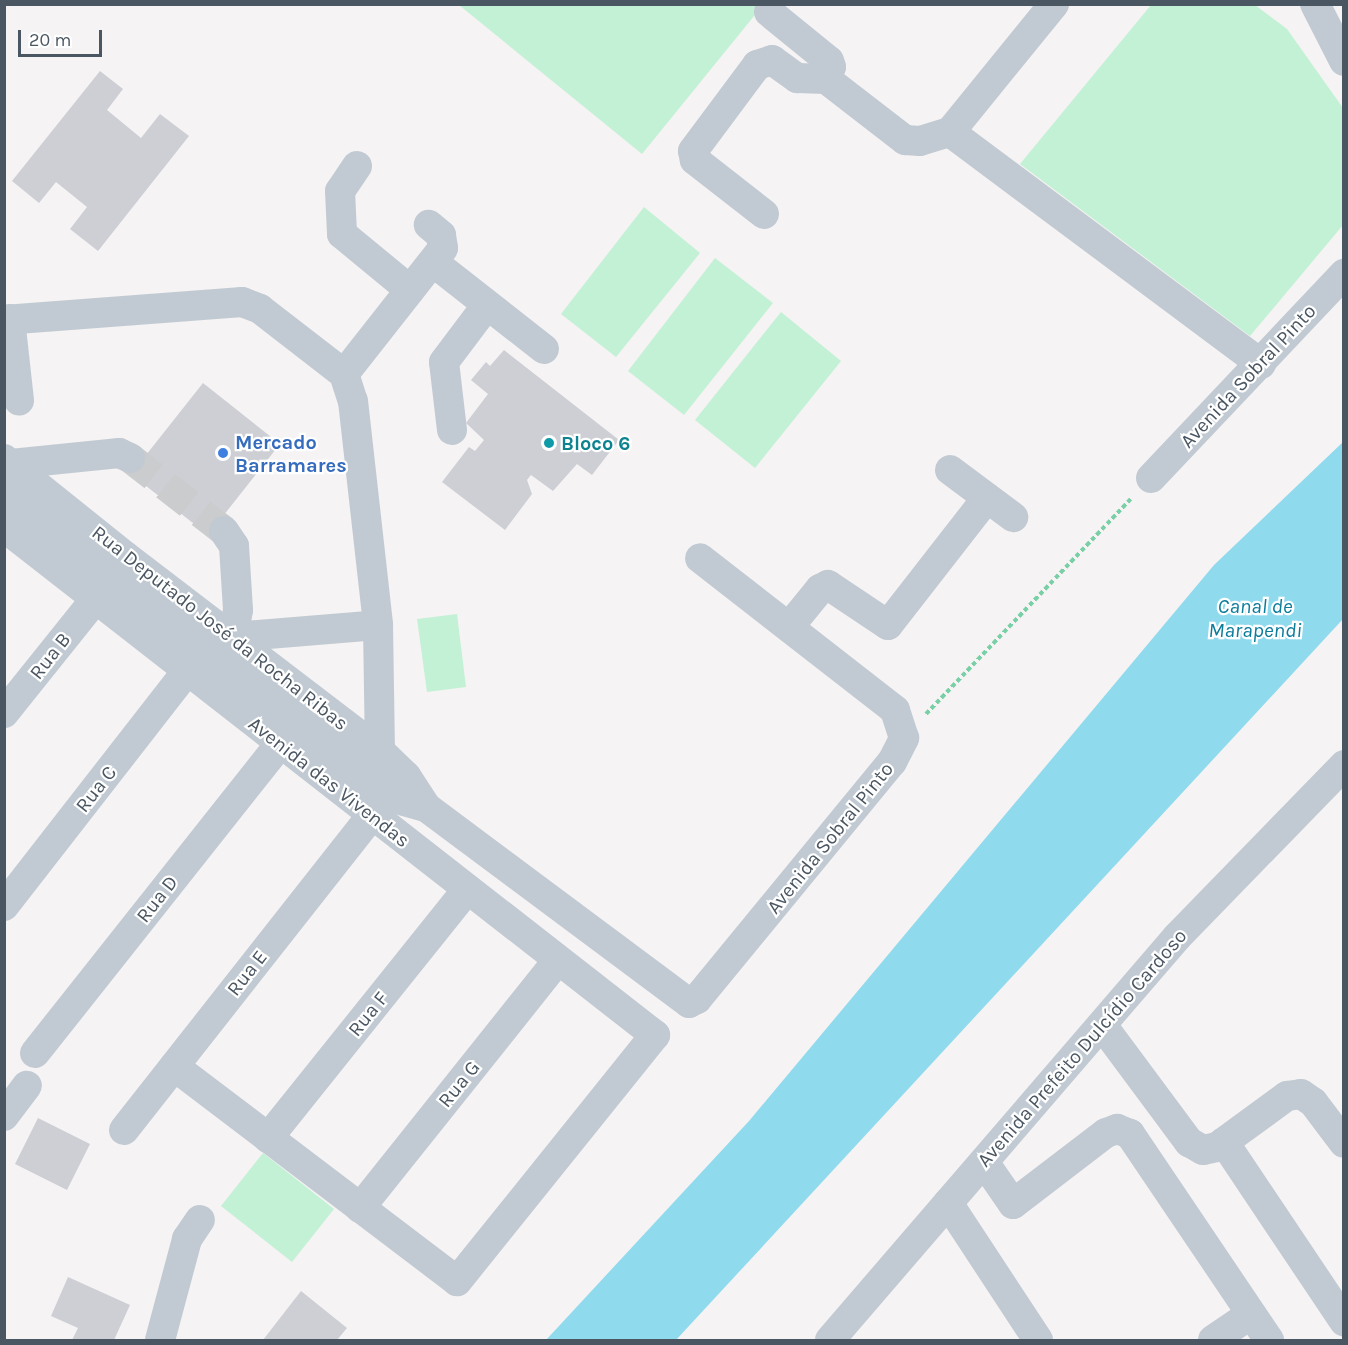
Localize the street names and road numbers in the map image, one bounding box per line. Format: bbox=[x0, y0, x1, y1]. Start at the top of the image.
street label: Avenida Sobral Pinto bbox=[1175, 299, 1321, 453]
street label: Rua Deputado José da Rocha Ribas bbox=[87, 520, 353, 736]
street label: Rua B bbox=[24, 628, 76, 684]
street label: Avenida das Vivendas bbox=[244, 712, 414, 852]
street label: Avenida Sobral Pinto bbox=[762, 757, 898, 919]
street label: Rua C bbox=[70, 761, 122, 817]
street label: Rua D bbox=[131, 871, 183, 927]
street label: Avenida Prefeito Dulcídio Cardoso bbox=[972, 924, 1192, 1172]
street label: Rua E bbox=[222, 945, 272, 1001]
street label: Rua F bbox=[343, 987, 393, 1041]
street label: Rua G bbox=[433, 1056, 485, 1112]

